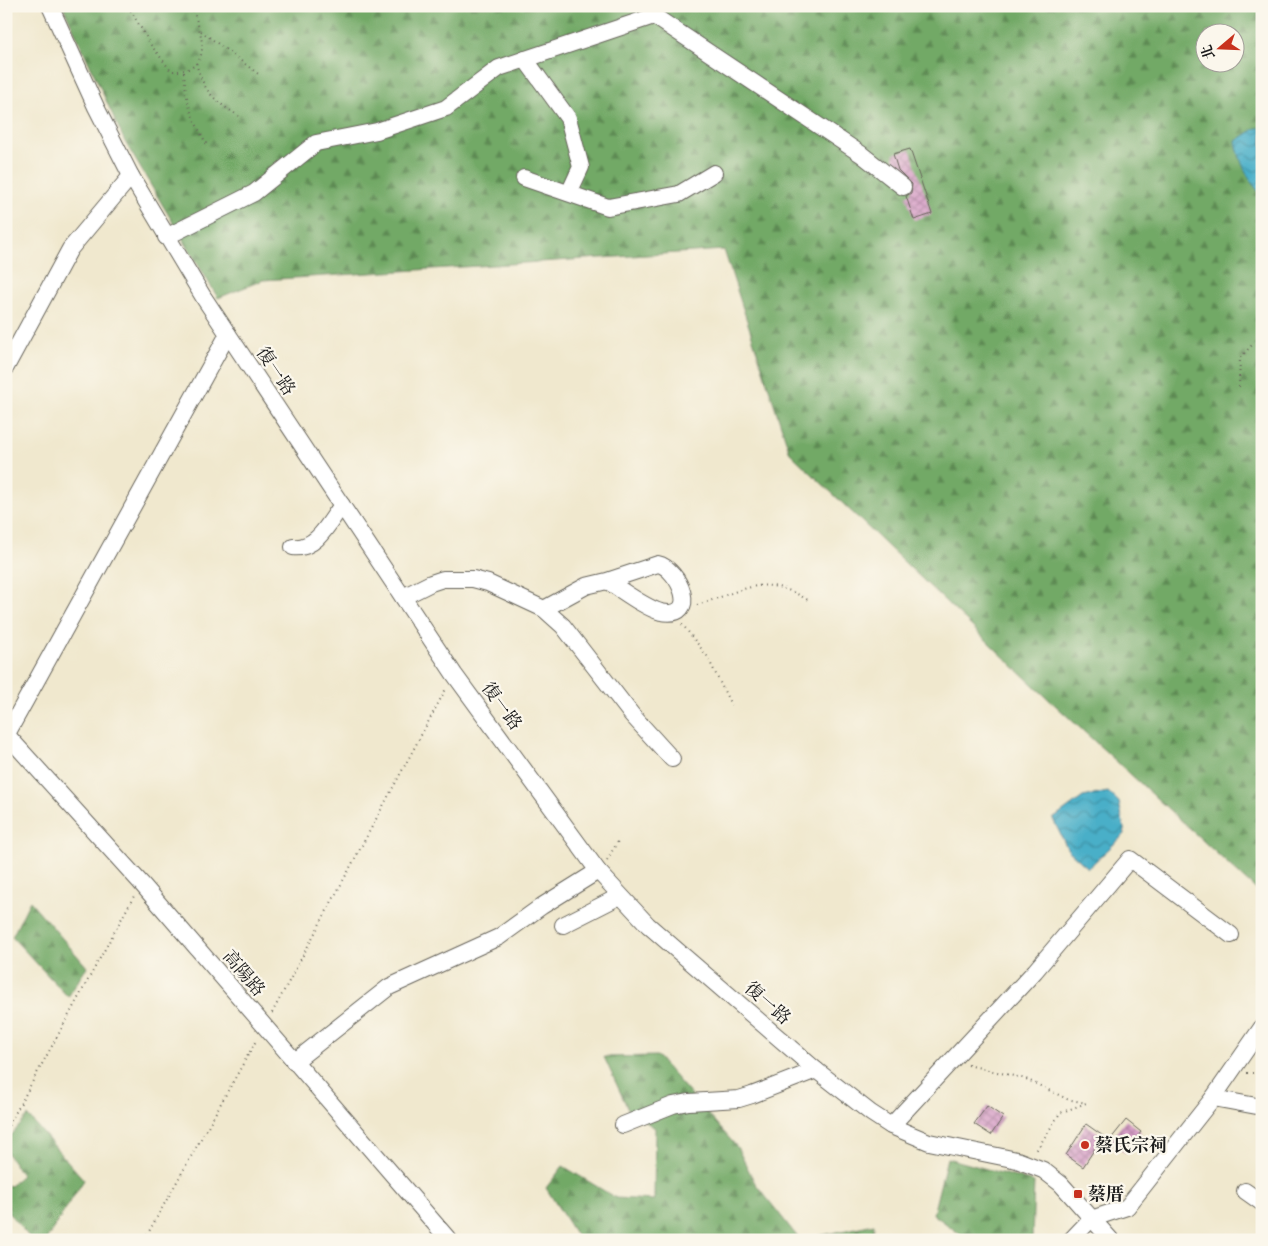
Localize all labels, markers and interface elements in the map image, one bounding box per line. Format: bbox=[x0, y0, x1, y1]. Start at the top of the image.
north arrow bbox=[1196, 22, 1246, 72]
text: 北 bbox=[1197, 42, 1219, 62]
street label: 復一路 bbox=[251, 342, 301, 400]
street label: 復一路 bbox=[476, 677, 528, 735]
street label: 高陽路 bbox=[217, 945, 271, 1001]
street label: 復一路 bbox=[740, 976, 796, 1030]
place label: 蔡氏宗祠 bbox=[1095, 1133, 1167, 1157]
marker: 蔡氏宗祠 bbox=[1079, 1139, 1091, 1151]
place label: 蔡厝 bbox=[1088, 1182, 1124, 1206]
marker: 蔡厝 bbox=[1072, 1188, 1084, 1200]

